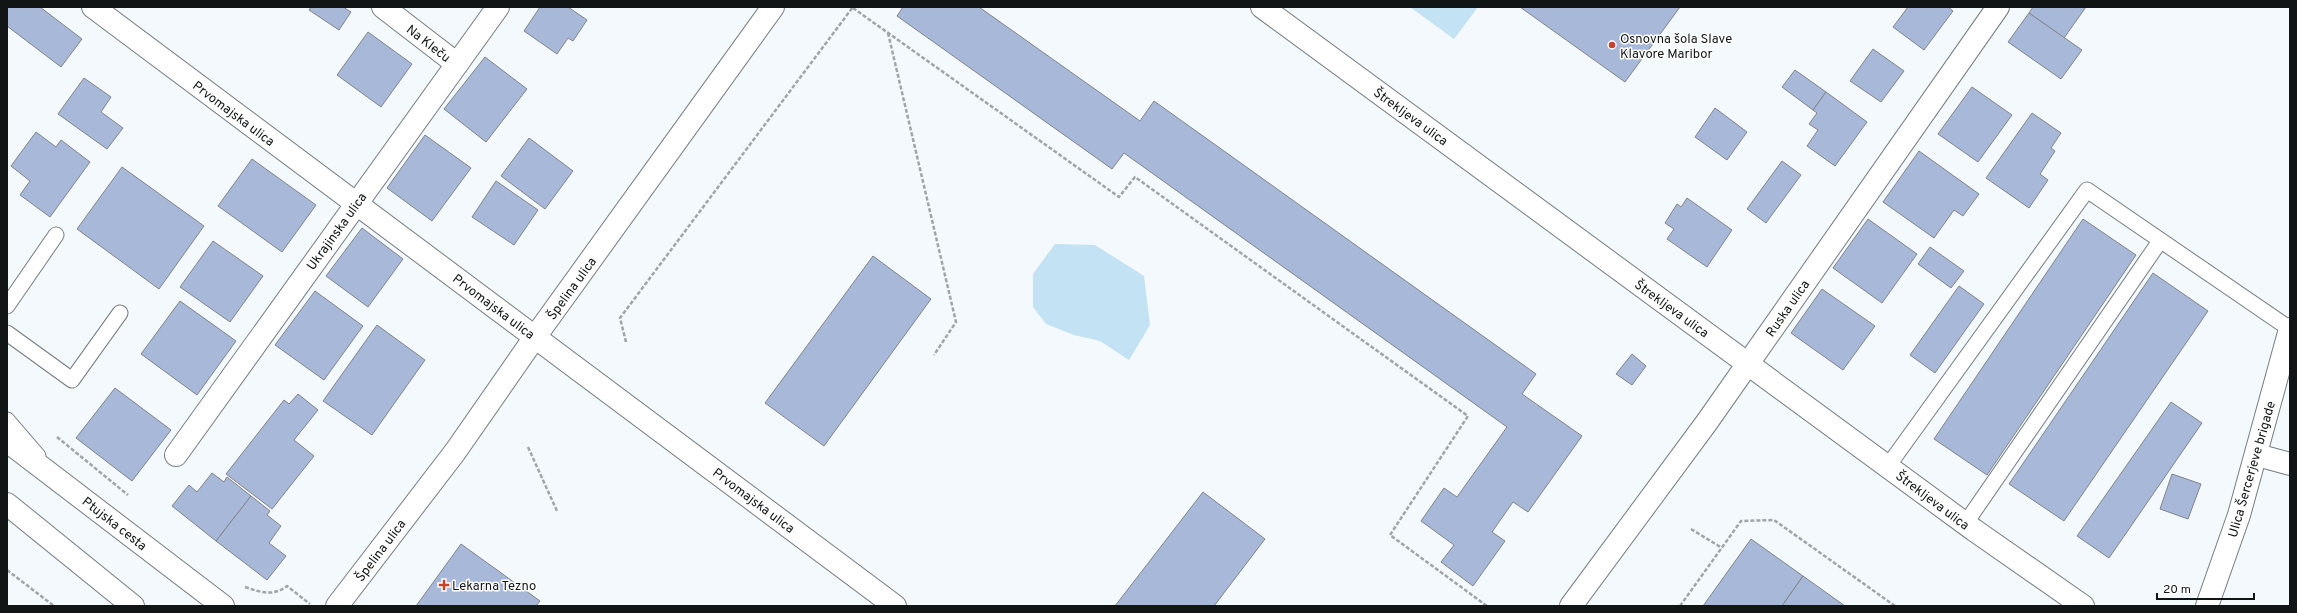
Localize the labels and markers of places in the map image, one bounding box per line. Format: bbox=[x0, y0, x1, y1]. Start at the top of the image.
place label: Osnovna šola Slave Klavore Maribor bbox=[1620, 32, 1732, 63]
marker: Osnovna šola Slave Klavore Maribor bbox=[1607, 40, 1617, 50]
place label: Lekarna Tezno bbox=[452, 579, 536, 595]
marker: Lekarna Tezno bbox=[439, 580, 449, 590]

